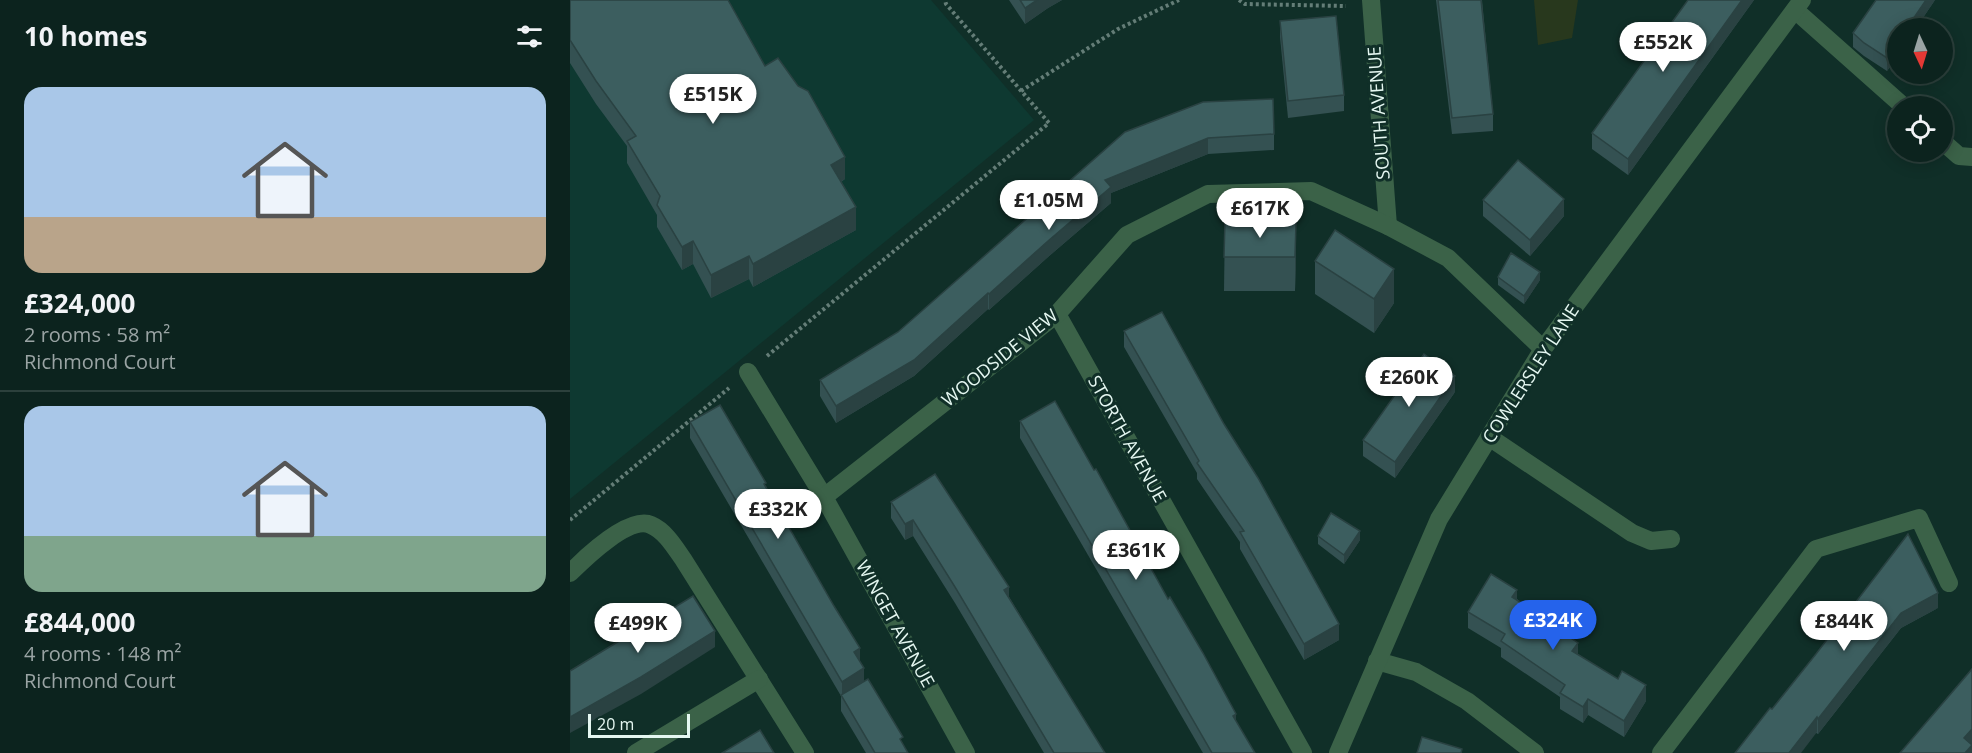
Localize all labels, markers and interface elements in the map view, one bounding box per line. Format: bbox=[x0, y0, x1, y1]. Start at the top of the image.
text: 10 homes bbox=[24, 18, 148, 54]
north arrow bbox=[1887, 18, 1953, 84]
map controls bbox=[1887, 18, 1953, 162]
icon: filters bbox=[513, 20, 546, 53]
pin: £552K bbox=[1621, 22, 1705, 73]
text: £552K bbox=[1633, 28, 1693, 55]
street label: SOUTH AVENUE bbox=[1361, 46, 1395, 181]
pin: £515K bbox=[671, 74, 755, 125]
text: £515K bbox=[683, 80, 743, 107]
button: locate bbox=[1887, 96, 1953, 162]
icon: home bbox=[231, 126, 339, 234]
pin: £1.05M bbox=[1000, 180, 1098, 231]
text: £1.05M bbox=[1014, 186, 1084, 213]
pin: £617K bbox=[1218, 188, 1302, 239]
text: £617K bbox=[1230, 194, 1290, 221]
text: £324,000 bbox=[24, 285, 135, 321]
street label: COWLERSLEY LANE bbox=[1476, 299, 1584, 447]
street label: WOODSIDE VIEW bbox=[936, 303, 1063, 411]
text: 2 rooms · 58 m² bbox=[24, 321, 170, 348]
text: Richmond Court bbox=[24, 348, 176, 375]
pin: £260K bbox=[1367, 357, 1451, 408]
text: £260K bbox=[1379, 363, 1439, 390]
street label: STORTH AVENUE bbox=[1083, 371, 1173, 506]
icon: home bbox=[231, 445, 339, 553]
pin: £332K bbox=[736, 489, 820, 540]
text: £332K bbox=[748, 495, 808, 522]
pin: £361K bbox=[1094, 530, 1178, 581]
text: £361K bbox=[1106, 536, 1166, 563]
street label: WINGET AVENUE bbox=[851, 556, 941, 691]
pin: £324K bbox=[1511, 600, 1595, 651]
pin: £844K bbox=[1802, 601, 1886, 652]
pin: £499K bbox=[596, 603, 680, 654]
text: £844,000 bbox=[24, 604, 135, 640]
text: £324K bbox=[1523, 606, 1583, 633]
text: £844K bbox=[1814, 607, 1874, 634]
text: £499K bbox=[608, 609, 668, 636]
text: 4 rooms · 148 m² bbox=[24, 640, 182, 667]
text: Richmond Court bbox=[24, 667, 176, 694]
scale bar bbox=[588, 711, 690, 738]
text: 20 m bbox=[597, 713, 634, 735]

